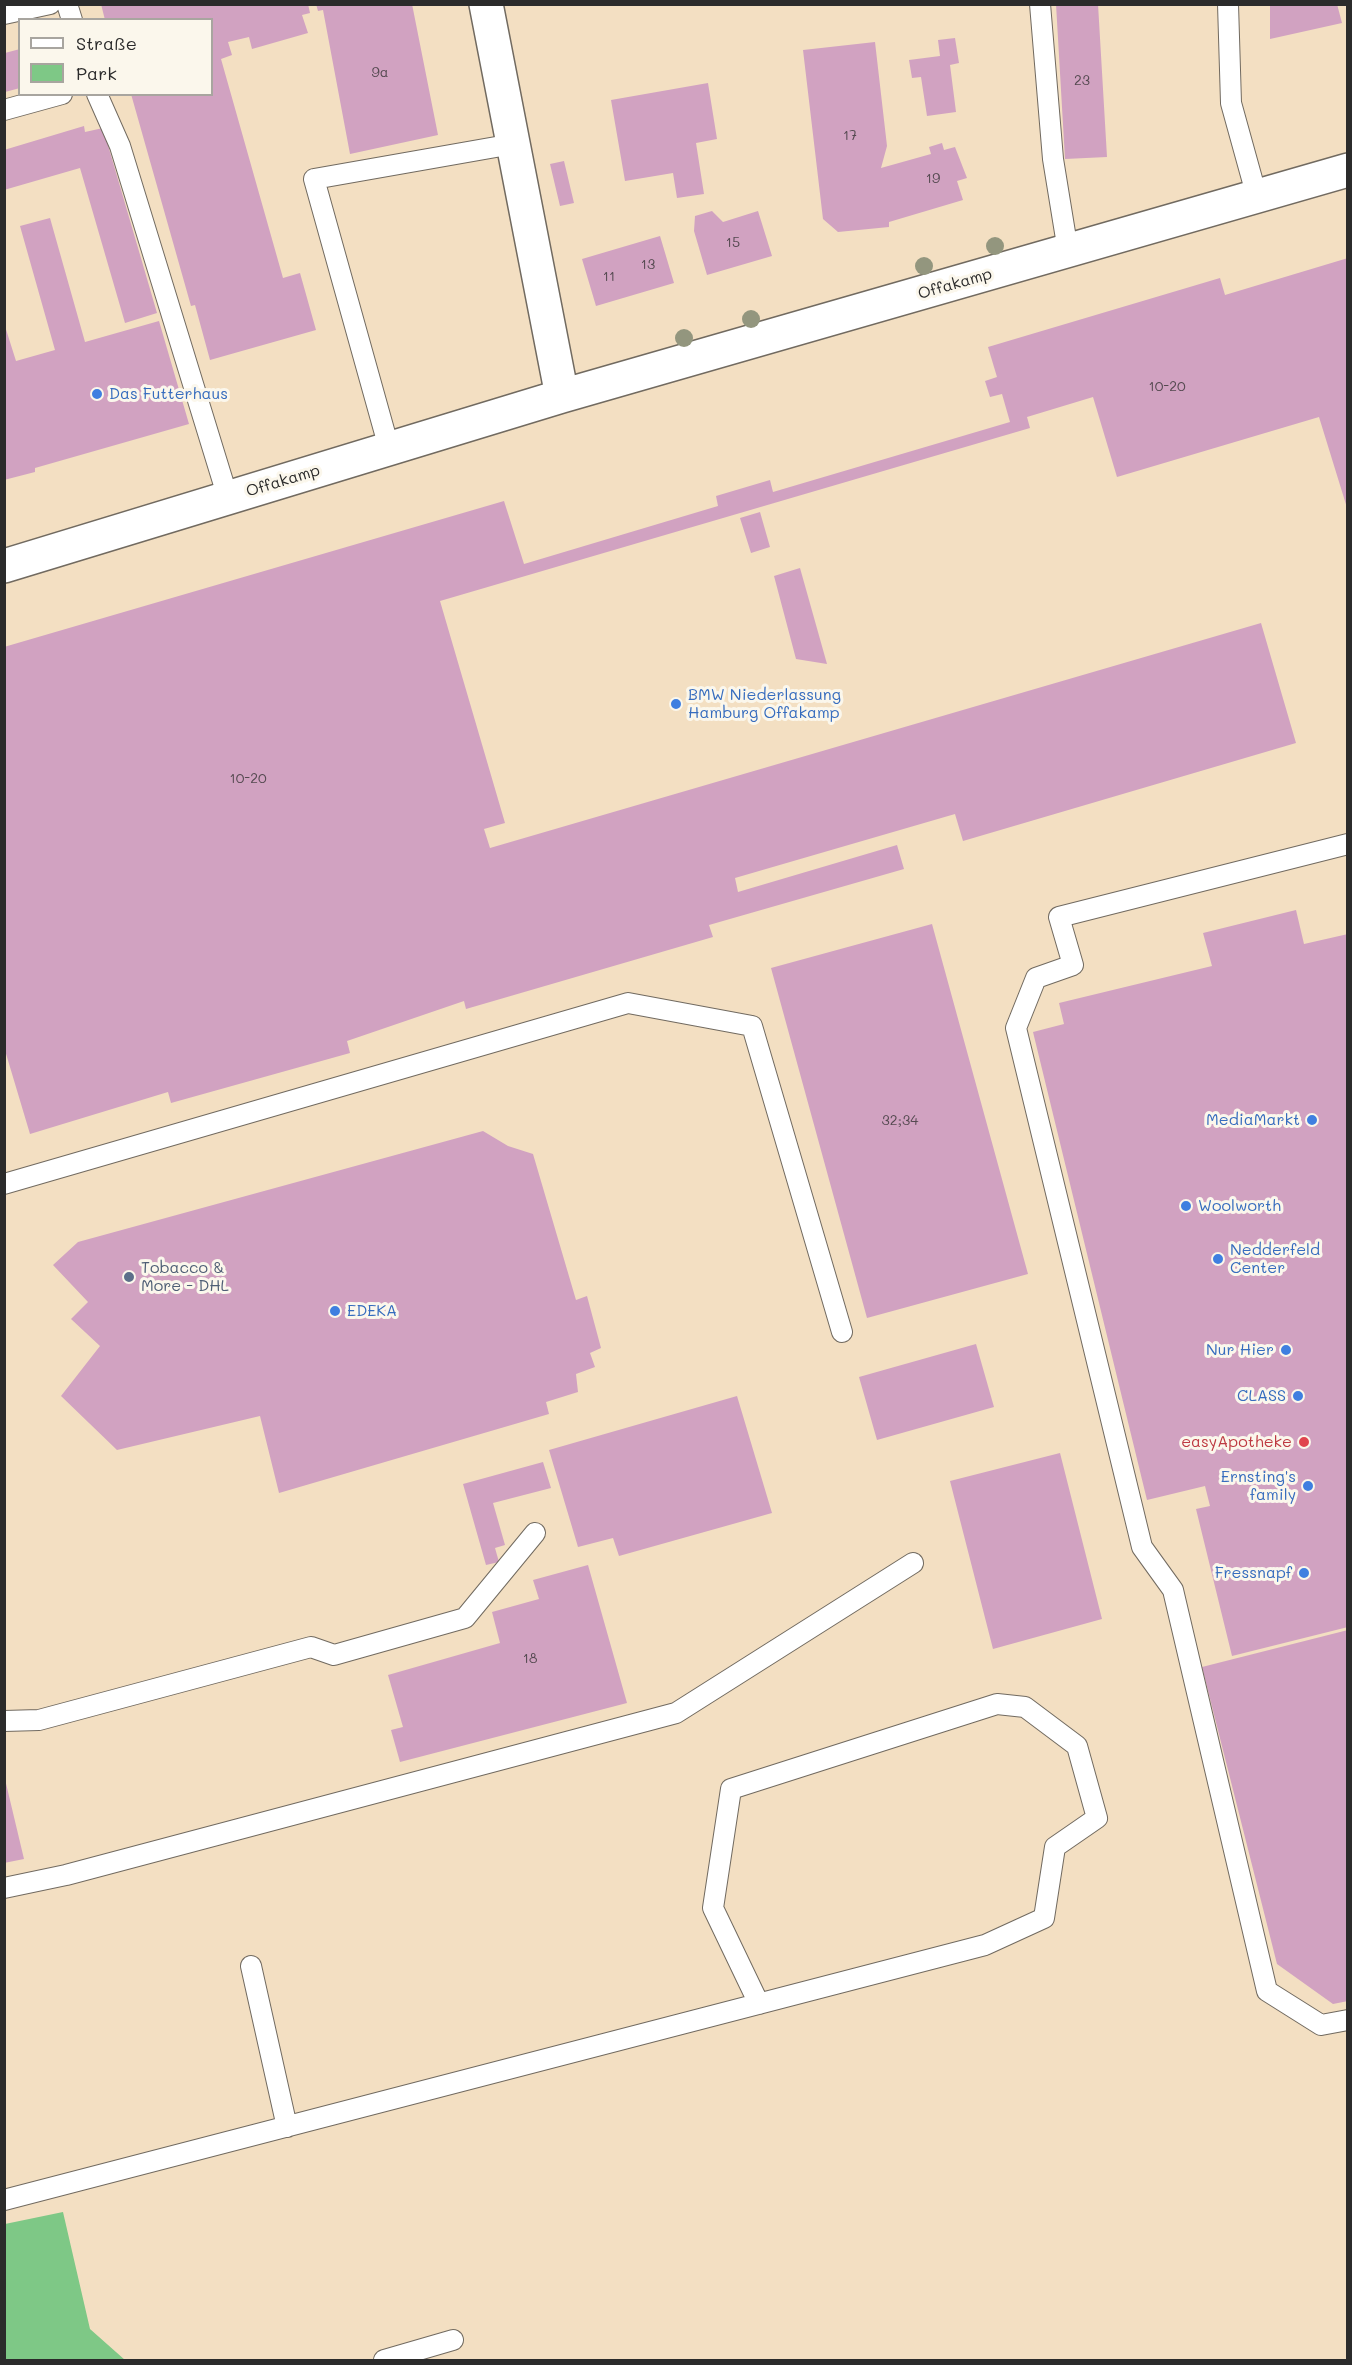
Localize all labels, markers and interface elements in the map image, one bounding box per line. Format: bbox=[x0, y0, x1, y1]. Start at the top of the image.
legend bbox=[18, 18, 213, 96]
text: Straße bbox=[76, 31, 137, 55]
text: Park bbox=[76, 61, 117, 85]
house number: 9a bbox=[372, 65, 388, 81]
house number: 23 bbox=[1074, 73, 1090, 89]
house number: 17 bbox=[843, 128, 857, 144]
house number: 19 bbox=[926, 171, 940, 187]
house number: 15 bbox=[726, 235, 740, 251]
house number: 13 bbox=[641, 257, 655, 273]
street label: Offakamp bbox=[916, 264, 994, 304]
house number: 11 bbox=[603, 269, 615, 285]
house number: 10-20 bbox=[1148, 379, 1186, 395]
place label: Das Futterhaus bbox=[109, 384, 228, 404]
marker: Das Futterhaus bbox=[90, 387, 104, 401]
street label: Offakamp bbox=[244, 461, 322, 501]
place label: BMW Niederlassung Hamburg Offakamp bbox=[688, 685, 841, 723]
marker: BMW Niederlassung Hamburg Offakamp bbox=[669, 697, 683, 711]
house number: 10-20 bbox=[229, 771, 267, 787]
place label: MediaMarkt bbox=[1206, 1110, 1300, 1130]
house number: 32;34 bbox=[881, 1113, 919, 1129]
marker: MediaMarkt bbox=[1305, 1113, 1319, 1127]
place label: Woolworth bbox=[1198, 1196, 1281, 1216]
marker: Woolworth bbox=[1179, 1199, 1193, 1213]
place label: Nedderfeld Center bbox=[1230, 1240, 1320, 1278]
marker: Nedderfeld Center bbox=[1211, 1252, 1225, 1266]
place label: Tobacco & More - DHL bbox=[141, 1258, 229, 1296]
marker: Tobacco & More - DHL bbox=[122, 1270, 136, 1284]
place label: EDEKA bbox=[347, 1301, 397, 1321]
marker: EDEKA bbox=[328, 1304, 342, 1318]
place label: Nur Hier bbox=[1206, 1340, 1274, 1360]
marker: Nur Hier bbox=[1279, 1343, 1293, 1357]
place label: CLASS bbox=[1237, 1386, 1286, 1406]
marker: CLASS bbox=[1291, 1389, 1305, 1403]
place label: easyApotheke bbox=[1181, 1432, 1292, 1452]
marker: easyApotheke bbox=[1297, 1435, 1311, 1449]
place label: Ernsting's family bbox=[1221, 1467, 1296, 1505]
marker: Ernsting's family bbox=[1301, 1479, 1315, 1493]
place label: Fressnapf bbox=[1215, 1563, 1292, 1583]
marker: Fressnapf bbox=[1297, 1566, 1311, 1580]
house number: 18 bbox=[523, 1651, 537, 1667]

